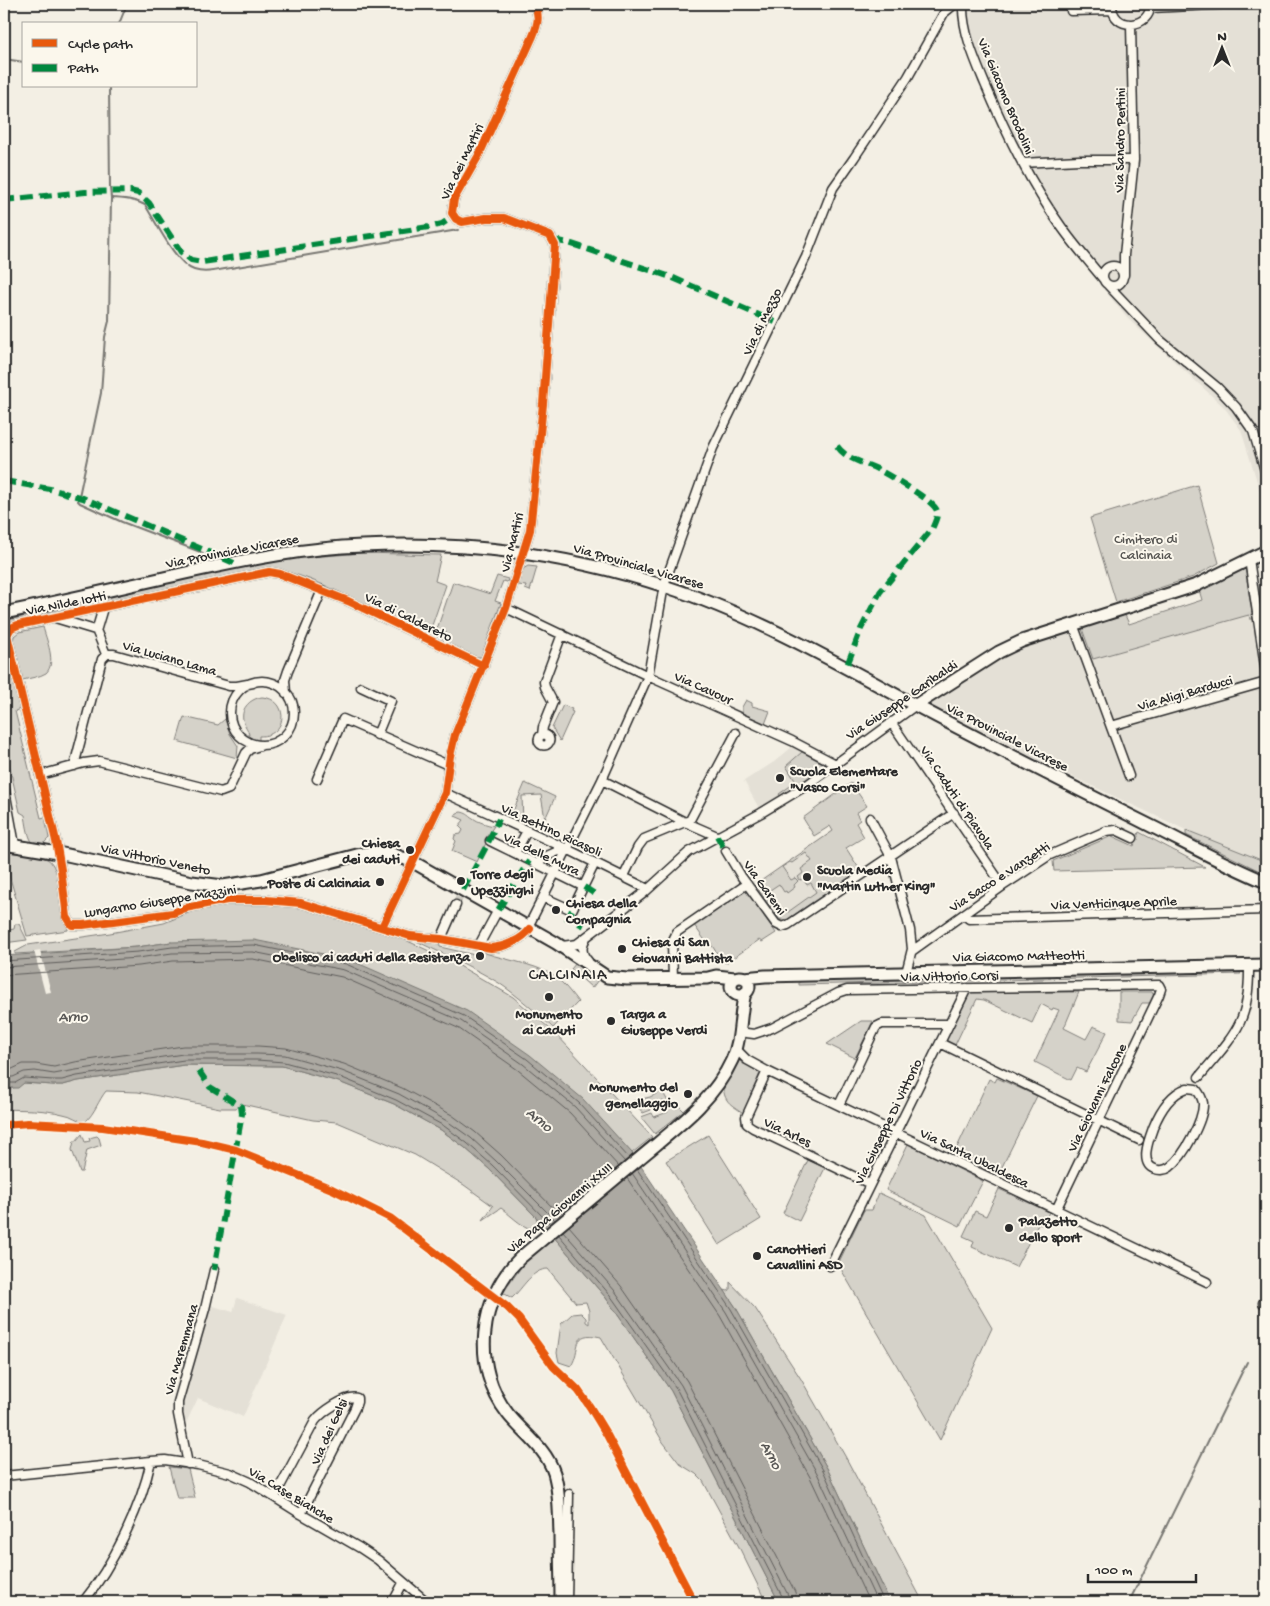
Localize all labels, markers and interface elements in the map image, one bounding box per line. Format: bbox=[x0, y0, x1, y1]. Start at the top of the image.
legend bbox=[22, 22, 198, 88]
north arrow bbox=[1198, 22, 1248, 72]
text: N bbox=[1217, 29, 1227, 46]
street label: Via Giacomo Brodolini bbox=[972, 35, 1037, 158]
text: Cycle path bbox=[68, 36, 133, 54]
text: Path bbox=[67, 60, 99, 78]
street label: Via Sandro Pertini bbox=[1112, 87, 1131, 194]
street label: Via dei Martiri bbox=[437, 121, 489, 204]
street label: Via di Mezzo bbox=[739, 286, 787, 360]
street label: Via Martiri bbox=[498, 511, 529, 575]
street label: Via Provinciale Vicarese bbox=[164, 531, 301, 574]
park label: Cimitero di Calcinaia bbox=[1114, 532, 1178, 565]
street label: Via Provinciale Vicarese bbox=[570, 540, 706, 594]
street label: Via Nilde Iotti bbox=[24, 588, 108, 621]
street label: Via di Caldereto bbox=[360, 589, 455, 647]
street label: Via Luciano Lama bbox=[119, 638, 219, 681]
street label: Via Giuseppe Garibaldi bbox=[842, 657, 962, 745]
street label: Via Cavour bbox=[670, 668, 736, 710]
street label: Via Aligi Barducci bbox=[1135, 673, 1235, 716]
street label: Via Provinciale Vicarese bbox=[942, 700, 1071, 777]
street label: Via Caduti di Piavola bbox=[914, 742, 998, 855]
place label: Scuola Elementare "Vasco Corsi" bbox=[790, 764, 899, 797]
marker: Scuola Elementare "Vasco Corsi" bbox=[774, 772, 786, 784]
street label: Via Bettino Ricasoli bbox=[497, 800, 604, 862]
street label: Via delle Mura bbox=[499, 829, 583, 882]
place label: Chiesa dei caduti bbox=[342, 836, 401, 869]
street label: Via Sacco e Vanzetti bbox=[946, 839, 1054, 918]
street label: Via Vittorio Veneto bbox=[98, 840, 212, 880]
marker: Chiesa dei caduti bbox=[404, 844, 416, 856]
street label: Via Garemi bbox=[738, 857, 790, 919]
place label: Scuola Media "Martin Luther King" bbox=[817, 863, 936, 896]
place label: Torre degli Upezzinghi bbox=[470, 867, 534, 900]
marker: Scuola Media "Martin Luther King" bbox=[801, 871, 813, 883]
marker: Torre degli Upezzinghi bbox=[455, 875, 467, 887]
place label: Poste di Calcinaia bbox=[267, 876, 371, 893]
marker: Poste di Calcinaia bbox=[374, 876, 386, 888]
street label: Lungarno Giuseppe Mazzini bbox=[83, 882, 238, 923]
street label: Via Venticinque Aprile bbox=[1050, 894, 1178, 915]
place label: Chiesa della Compagnia bbox=[565, 896, 638, 929]
marker: Chiesa della Compagnia bbox=[550, 904, 562, 916]
place label: Chiesa di San Giovanni Battista bbox=[631, 935, 734, 968]
marker: Chiesa di San Giovanni Battista bbox=[616, 943, 628, 955]
street label: Via Giacomo Matteotti bbox=[952, 948, 1085, 967]
place label: Obelisco ai caduti della Resistenza bbox=[273, 950, 471, 967]
marker: Obelisco ai caduti della Resistenza bbox=[474, 950, 486, 962]
district label: CALCINAIA bbox=[529, 967, 608, 986]
street label: Via Vittorio Corsi bbox=[900, 968, 999, 987]
marker: Monumento ai Caduti bbox=[543, 991, 555, 1003]
place label: Monumento ai Caduti bbox=[516, 1007, 583, 1040]
place label: Targa a Giuseppe Verdi bbox=[620, 1007, 707, 1040]
water label: Arno bbox=[58, 1009, 89, 1027]
marker: Targa a Giuseppe Verdi bbox=[605, 1015, 617, 1027]
street label: Via Giovanni Falcone bbox=[1064, 1040, 1132, 1156]
street label: Via Giuseppe Di Vittorio bbox=[851, 1057, 927, 1188]
place label: Monumento del gemellaggio bbox=[589, 1080, 679, 1113]
marker: Monumento del gemellaggio bbox=[682, 1088, 694, 1100]
water label: Arno bbox=[522, 1104, 557, 1137]
street label: Via Arles bbox=[760, 1114, 814, 1152]
street label: Via Santa Ubaldesca bbox=[916, 1125, 1032, 1194]
street label: Via Papa Giovanni XXIII bbox=[503, 1160, 617, 1259]
place label: Palazetto dello sport bbox=[1018, 1214, 1082, 1247]
marker: Palazetto dello sport bbox=[1003, 1222, 1015, 1234]
place label: Canottieri Cavallini ASD bbox=[766, 1242, 843, 1275]
marker: Canottieri Cavallini ASD bbox=[751, 1250, 763, 1262]
street label: Via Maremmana bbox=[161, 1301, 204, 1398]
street label: Via dei Gelsi bbox=[308, 1396, 352, 1469]
water label: Arno bbox=[755, 1439, 786, 1474]
street label: Via Case Bianche bbox=[244, 1463, 337, 1529]
scale bar bbox=[1088, 1551, 1195, 1583]
text: 100 m bbox=[1094, 1562, 1133, 1580]

